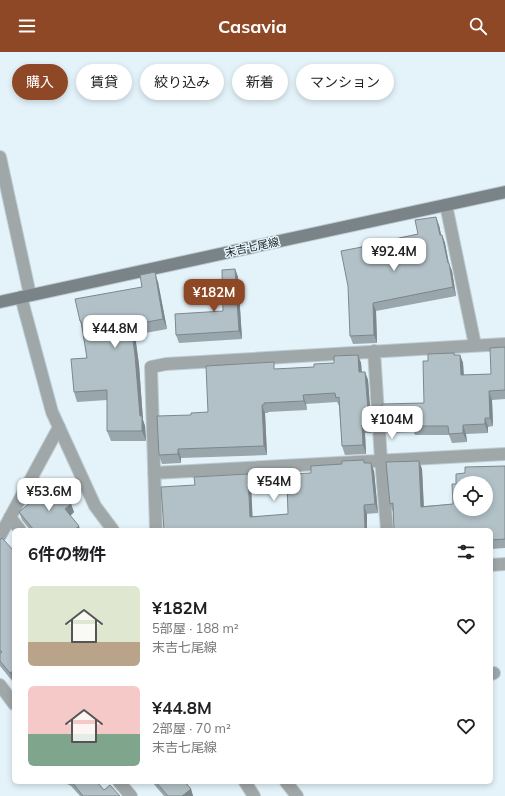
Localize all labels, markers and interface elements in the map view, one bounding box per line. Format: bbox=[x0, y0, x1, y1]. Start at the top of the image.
icon: menu bbox=[16, 15, 38, 37]
text: Casavia bbox=[218, 15, 287, 38]
icon: search bbox=[467, 15, 489, 37]
chip: 購入 bbox=[12, 64, 68, 100]
chip: 賃貸 bbox=[76, 64, 132, 100]
chip: 絞り込み bbox=[140, 64, 224, 100]
chip: 新着 bbox=[232, 64, 288, 100]
chip: マンション bbox=[296, 64, 394, 100]
street label: 末吉七尾線 bbox=[224, 234, 280, 260]
pin: ¥92.4M bbox=[361, 238, 427, 272]
text: ¥92.4M bbox=[371, 243, 417, 259]
pin: ¥182M bbox=[186, 279, 242, 313]
text: ¥182M bbox=[193, 284, 235, 300]
pin: ¥44.8M bbox=[82, 315, 148, 349]
text: ¥44.8M bbox=[92, 320, 138, 336]
pin: ¥104M bbox=[364, 406, 420, 440]
text: ¥104M bbox=[371, 411, 413, 427]
pin: ¥54M bbox=[250, 468, 298, 502]
text: ¥54M bbox=[257, 473, 291, 489]
map controls bbox=[453, 476, 493, 516]
button: locate bbox=[453, 476, 493, 516]
pin: ¥53.6M bbox=[16, 478, 82, 512]
text: ¥53.6M bbox=[26, 483, 72, 499]
icon: filters bbox=[455, 541, 477, 563]
text: 6件の物件 bbox=[28, 543, 106, 564]
text: ¥182M bbox=[152, 597, 208, 618]
icon: home bbox=[60, 602, 108, 650]
icon: heart bbox=[455, 615, 477, 637]
text: 5部屋 · 188 m² bbox=[152, 620, 239, 636]
text: 末吉七尾線 bbox=[152, 639, 217, 655]
text: ¥44.8M bbox=[152, 697, 212, 718]
icon: home bbox=[60, 702, 108, 750]
icon: heart bbox=[455, 715, 477, 737]
text: 2部屋 · 70 m² bbox=[152, 720, 231, 736]
text: 末吉七尾線 bbox=[152, 739, 217, 755]

